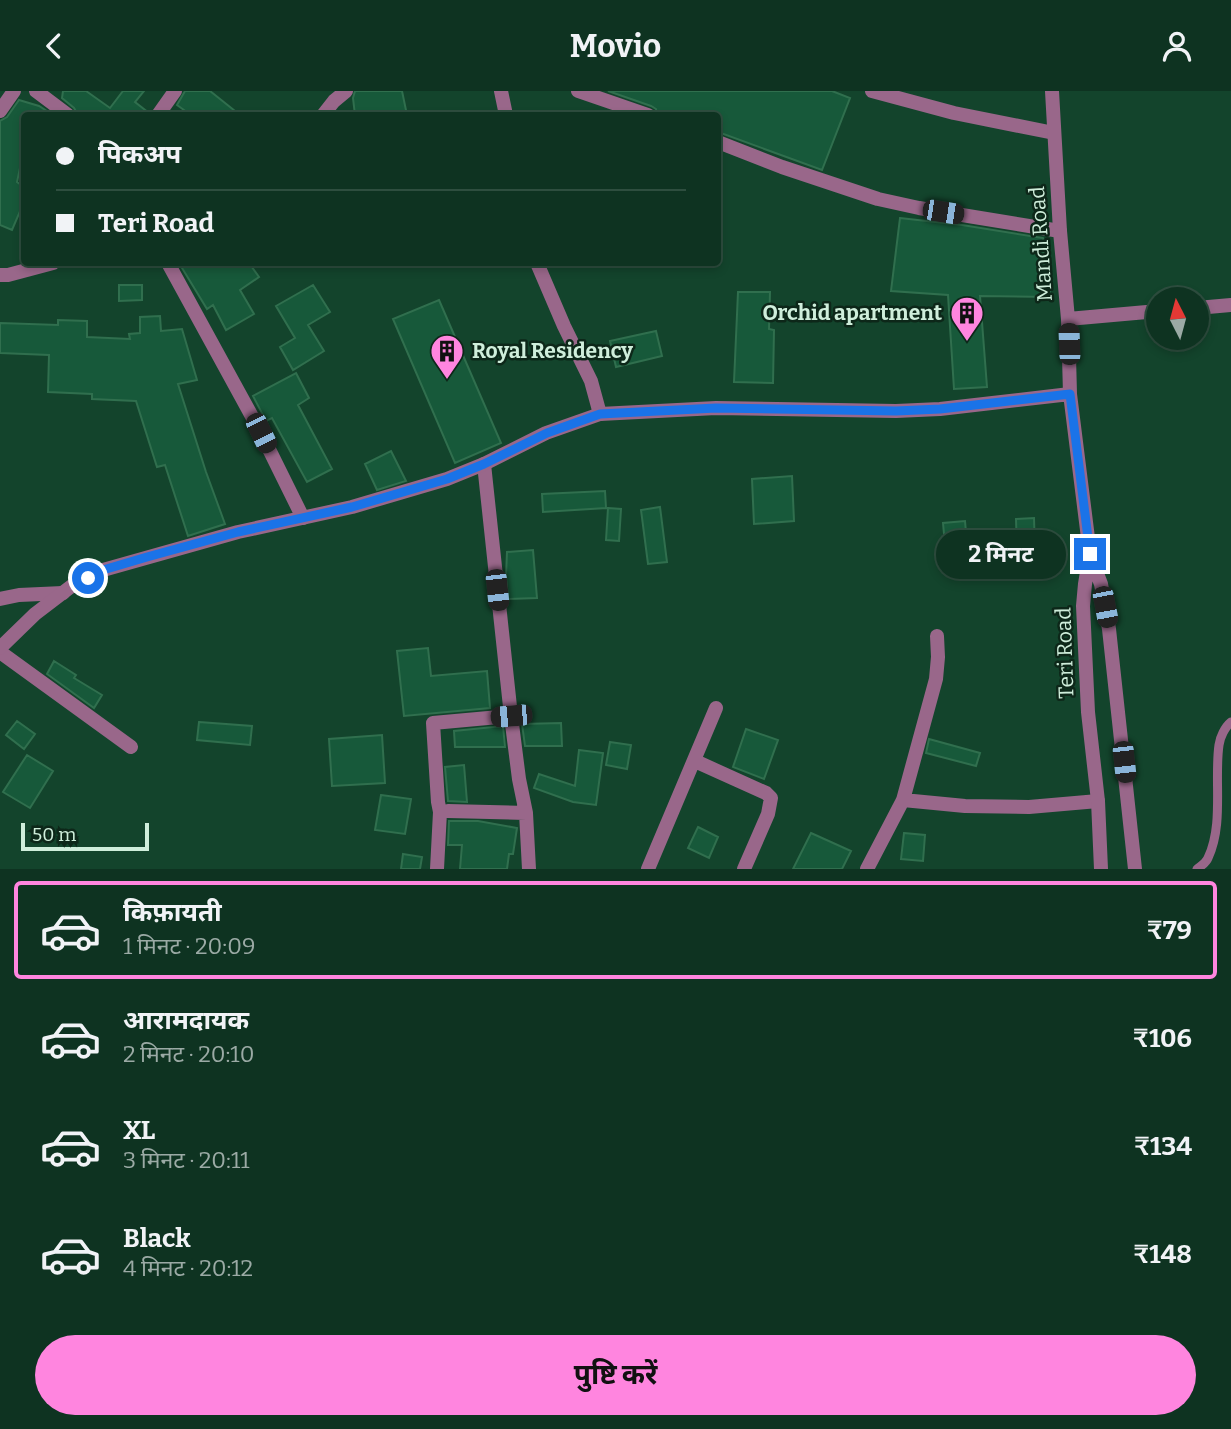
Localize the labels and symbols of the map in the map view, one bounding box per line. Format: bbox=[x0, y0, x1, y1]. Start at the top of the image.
street label: Mandi Road bbox=[1024, 186, 1058, 302]
car bbox=[921, 198, 966, 226]
north arrow bbox=[1146, 287, 1209, 350]
building icon: Orchid apartment bbox=[948, 294, 986, 343]
place label: Orchid apartment bbox=[762, 300, 943, 326]
car bbox=[1058, 323, 1081, 365]
building icon: Royal Residency bbox=[428, 332, 466, 381]
place label: Royal Residency bbox=[472, 338, 633, 364]
car bbox=[243, 410, 280, 456]
callout: 2 मिनट bbox=[936, 529, 1066, 579]
route end bbox=[1074, 538, 1106, 570]
route start bbox=[72, 562, 104, 594]
car bbox=[485, 568, 510, 612]
car bbox=[1091, 584, 1120, 630]
street label: Teri Road bbox=[1050, 607, 1080, 699]
car bbox=[490, 704, 533, 728]
car bbox=[1112, 740, 1137, 784]
scale bar bbox=[21, 820, 149, 852]

